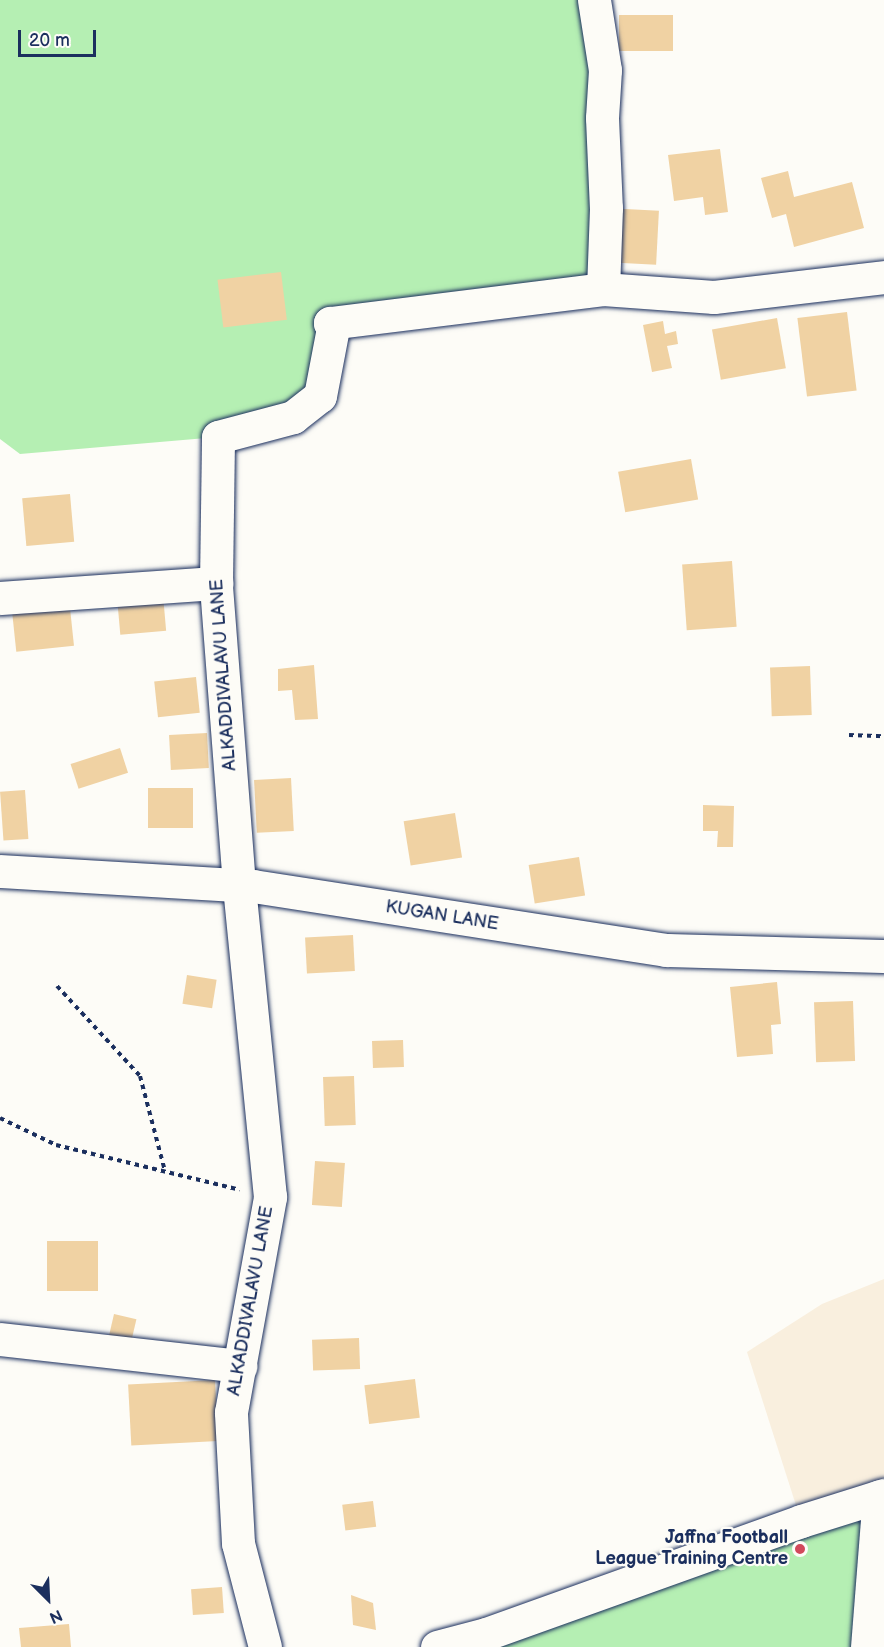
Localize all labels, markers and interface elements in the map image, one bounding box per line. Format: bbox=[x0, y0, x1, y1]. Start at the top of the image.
scale bar bbox=[21, 18, 99, 56]
text: 20 m bbox=[29, 30, 70, 51]
street label: ALKADDIVALAVU LANE bbox=[207, 578, 241, 772]
street label: KUGAN LANE bbox=[384, 896, 500, 936]
street label: ALKADDIVALAVU LANE bbox=[224, 1205, 278, 1397]
place label: Jaffna Football League Training Centre bbox=[595, 1528, 788, 1570]
marker: Jaffna Football League Training Centre bbox=[793, 1542, 807, 1556]
north arrow bbox=[18, 1569, 78, 1629]
text: N bbox=[46, 1605, 65, 1627]

